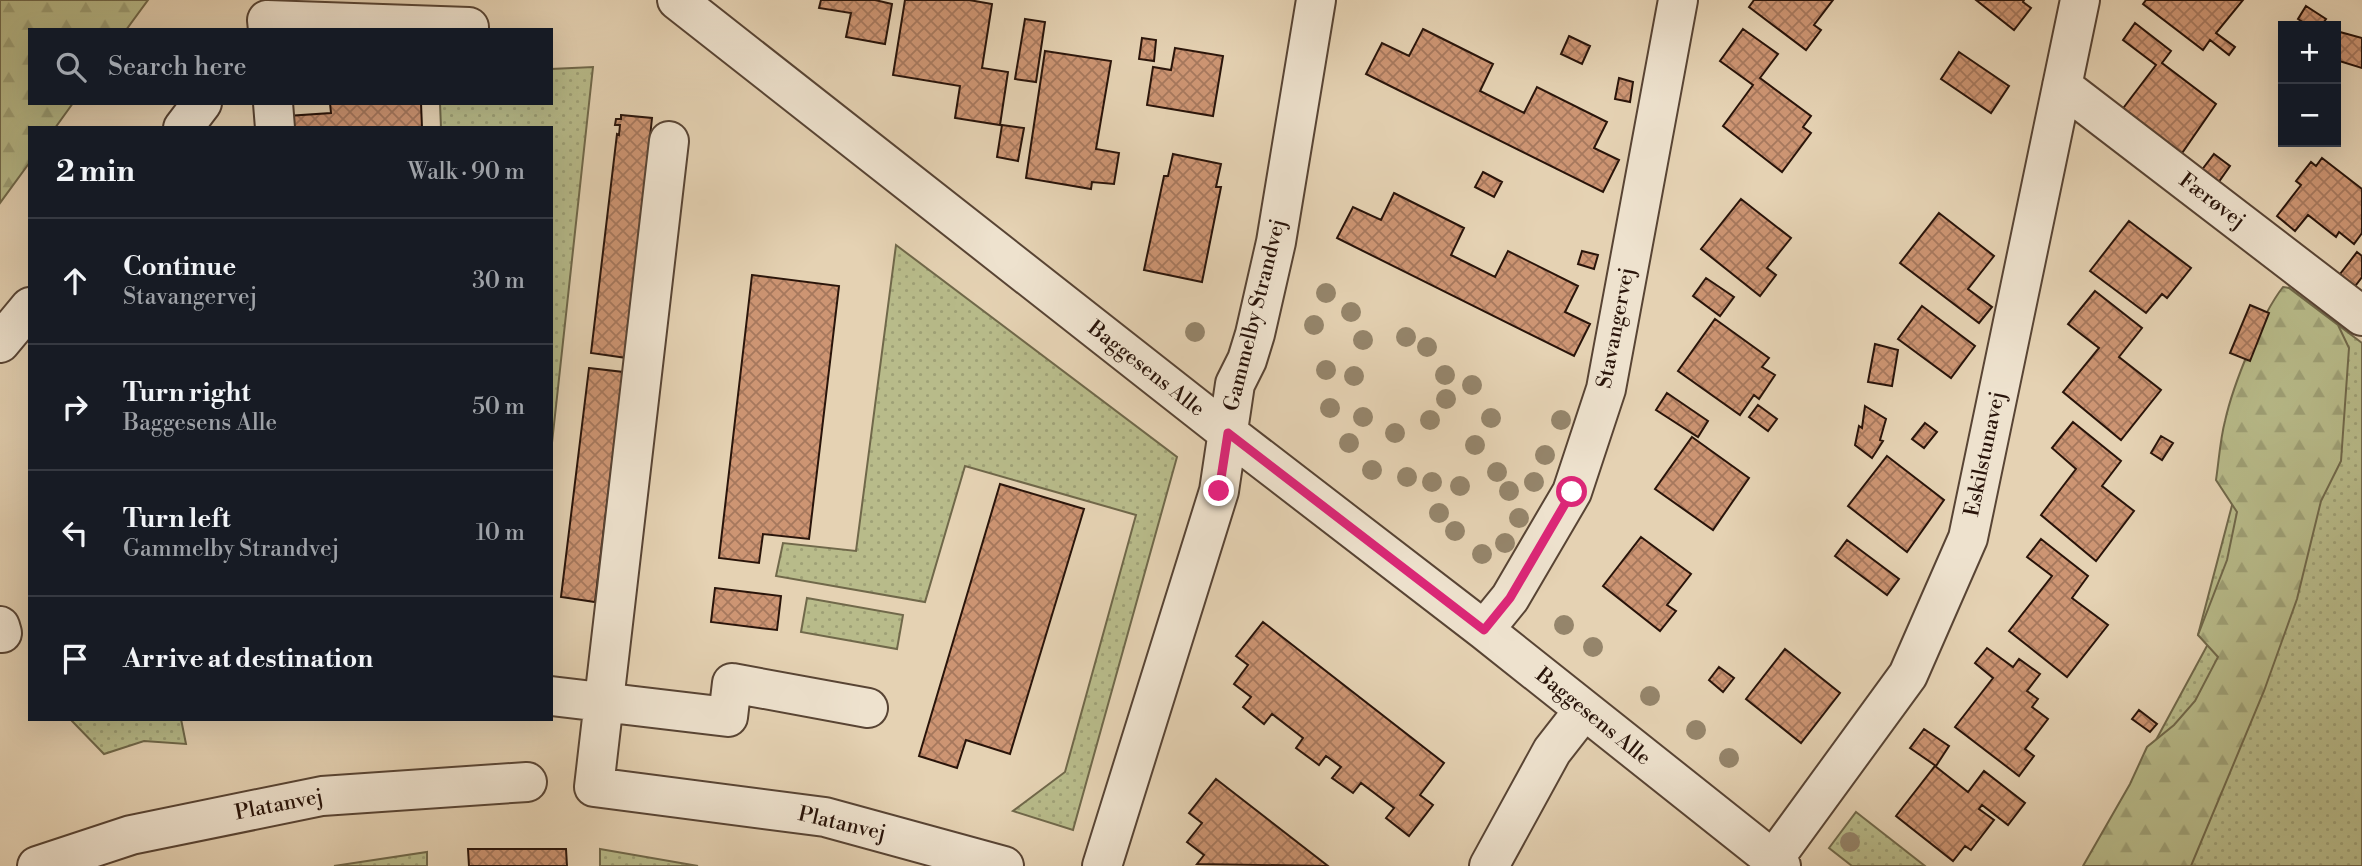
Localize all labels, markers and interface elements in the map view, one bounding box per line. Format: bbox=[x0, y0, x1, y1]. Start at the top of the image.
map controls bbox=[2278, 21, 2341, 147]
button: + bbox=[2278, 21, 2341, 84]
search box bbox=[28, 28, 553, 105]
icon: search bbox=[52, 48, 90, 86]
text: Search here bbox=[108, 51, 247, 83]
button: − bbox=[2278, 84, 2341, 147]
text: 2 min bbox=[56, 153, 135, 191]
text: Walk · 90 m bbox=[408, 158, 525, 186]
street label: Færøvej bbox=[2174, 168, 2250, 234]
street label: Gammelby Strandvej bbox=[1219, 216, 1291, 414]
text: Continue bbox=[123, 251, 236, 283]
icon: ahead bbox=[56, 262, 94, 300]
street label: Stavangervej bbox=[1592, 265, 1640, 391]
text: 30 m bbox=[472, 267, 525, 295]
text: Stavangervej bbox=[123, 283, 257, 311]
street label: Baggesens Alle bbox=[1082, 315, 1209, 423]
text: Turn right bbox=[123, 377, 251, 409]
icon: right bbox=[56, 388, 94, 426]
street label: Eskilstunavej bbox=[1959, 389, 2011, 519]
text: 50 m bbox=[472, 393, 525, 421]
text: Baggesens Alle bbox=[123, 409, 277, 437]
route end bbox=[1203, 475, 1234, 506]
route start bbox=[1556, 476, 1587, 507]
text: Turn left bbox=[123, 503, 231, 535]
icon: left bbox=[56, 514, 94, 552]
text: 10 m bbox=[476, 519, 525, 547]
text: Gammelby Strandvej bbox=[123, 535, 339, 563]
icon: arrive bbox=[56, 640, 94, 678]
text: Arrive at destination bbox=[123, 643, 373, 675]
street label: Baggesens Alle bbox=[1529, 662, 1656, 771]
street label: Platanvej bbox=[233, 784, 325, 826]
street label: Platanvej bbox=[795, 801, 889, 847]

